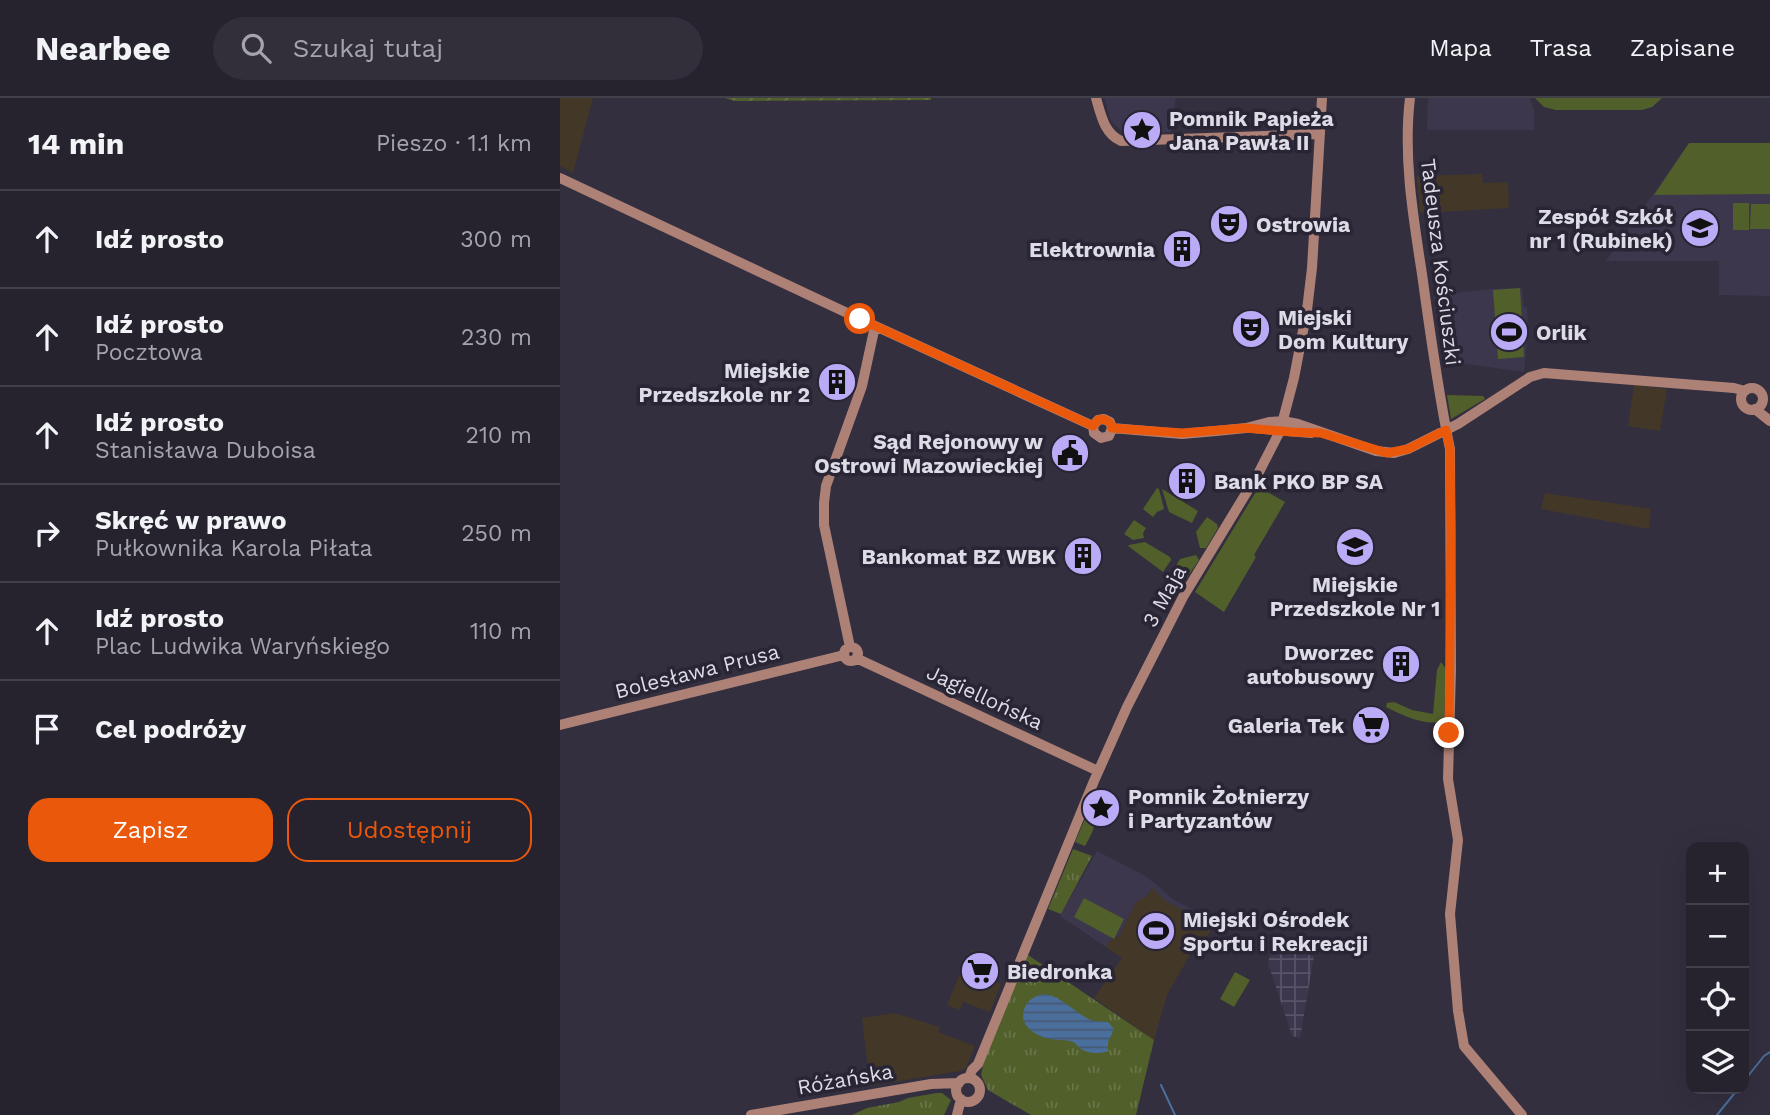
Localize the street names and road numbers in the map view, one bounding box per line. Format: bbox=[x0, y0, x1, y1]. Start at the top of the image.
street label: Tadeusza Kościuszki bbox=[1416, 157, 1466, 367]
street label: 3 Maja bbox=[1137, 561, 1191, 631]
street label: Bolesława Prusa bbox=[612, 638, 782, 704]
street label: Jagiellońska bbox=[923, 659, 1047, 735]
street label: Różańska bbox=[795, 1058, 895, 1100]

